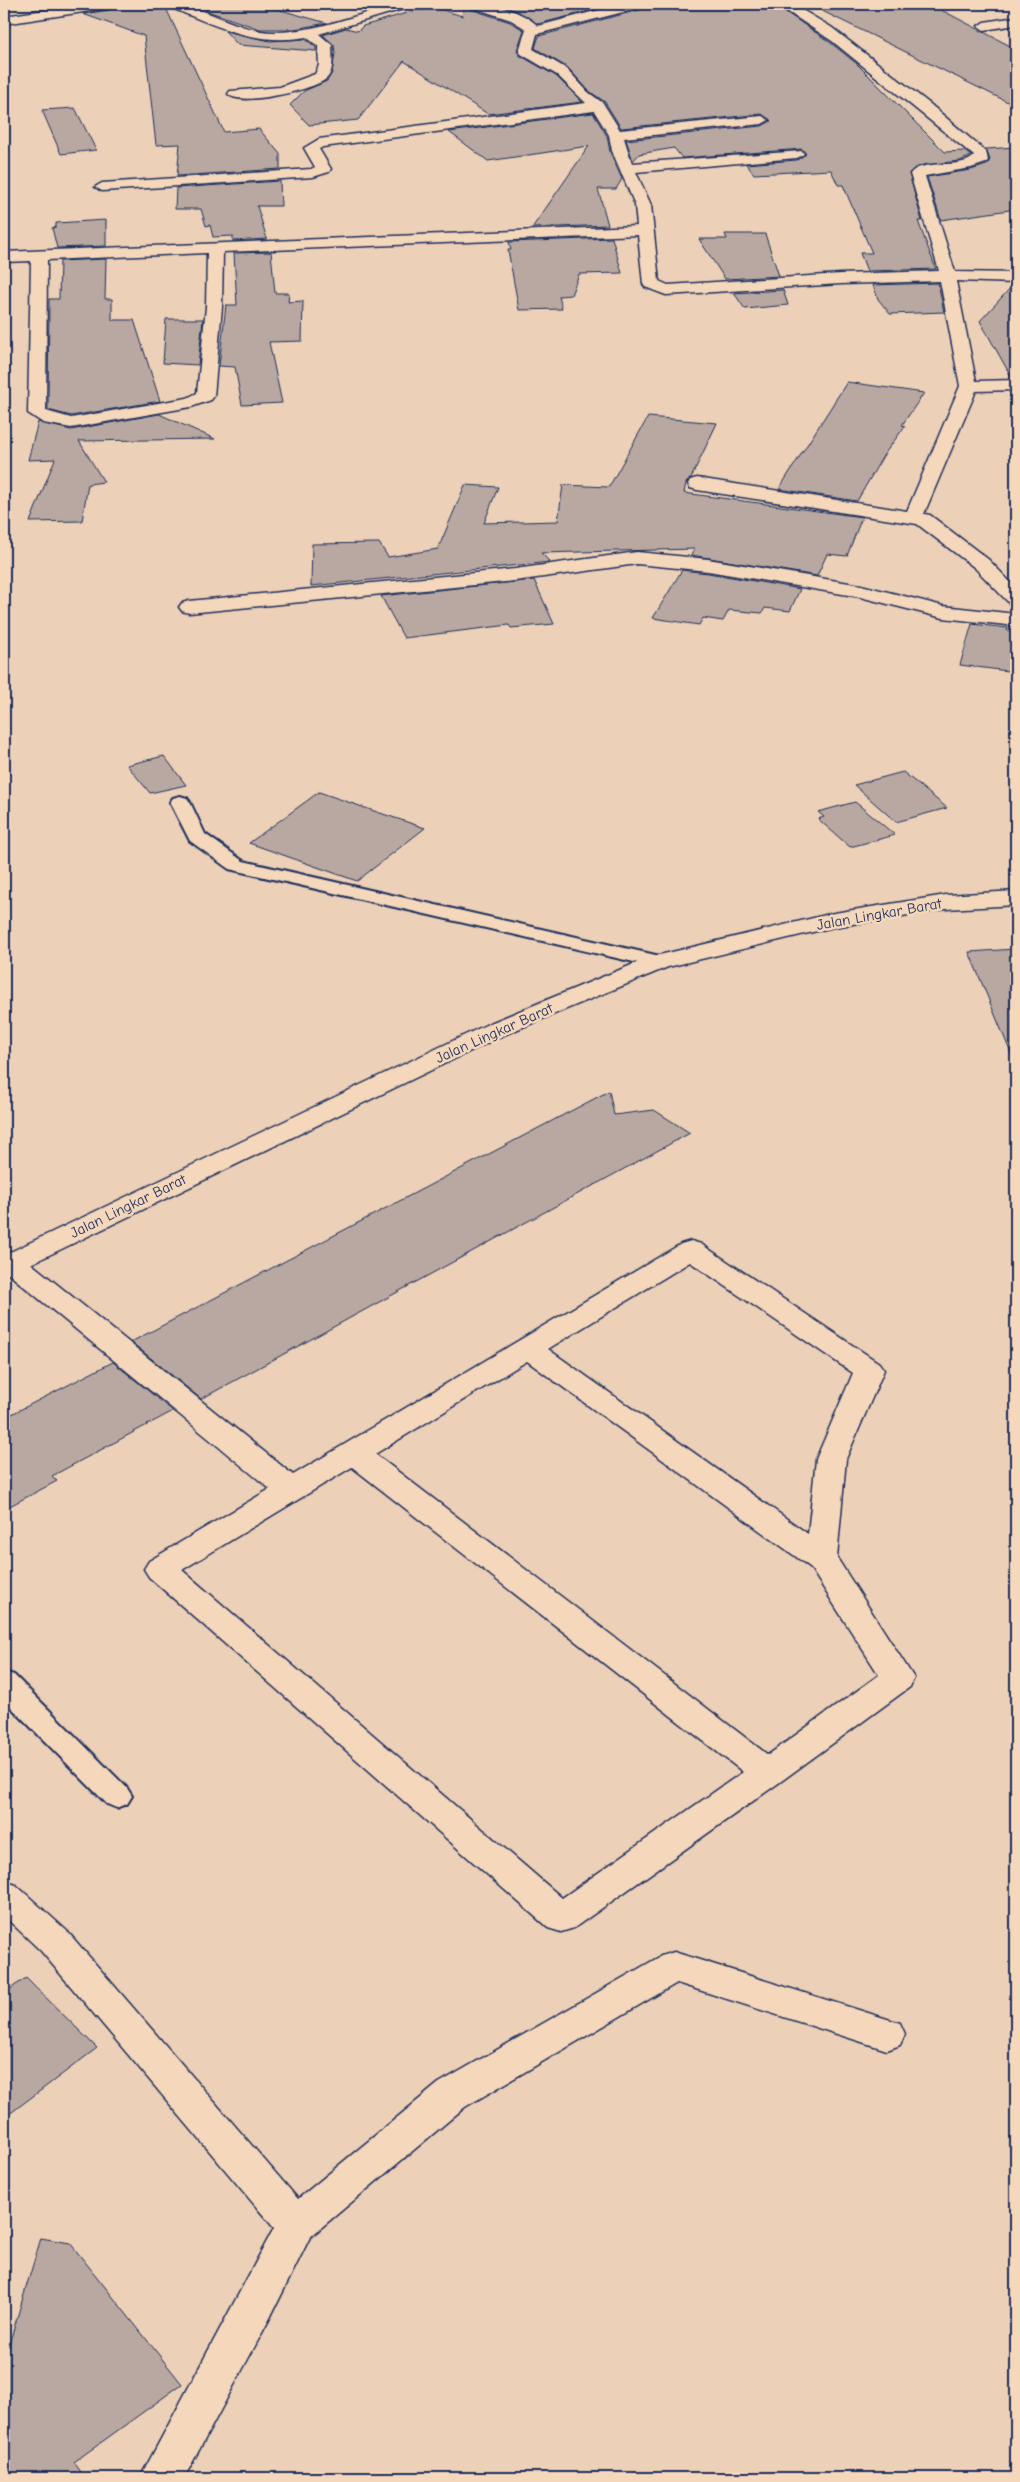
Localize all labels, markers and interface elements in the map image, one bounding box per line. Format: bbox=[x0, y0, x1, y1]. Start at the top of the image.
street label: Jalan Lingkar Barat bbox=[815, 894, 944, 934]
street label: Jalan Lingkar Barat bbox=[433, 999, 556, 1067]
street label: Jalan Lingkar Barat bbox=[67, 1170, 189, 1242]

